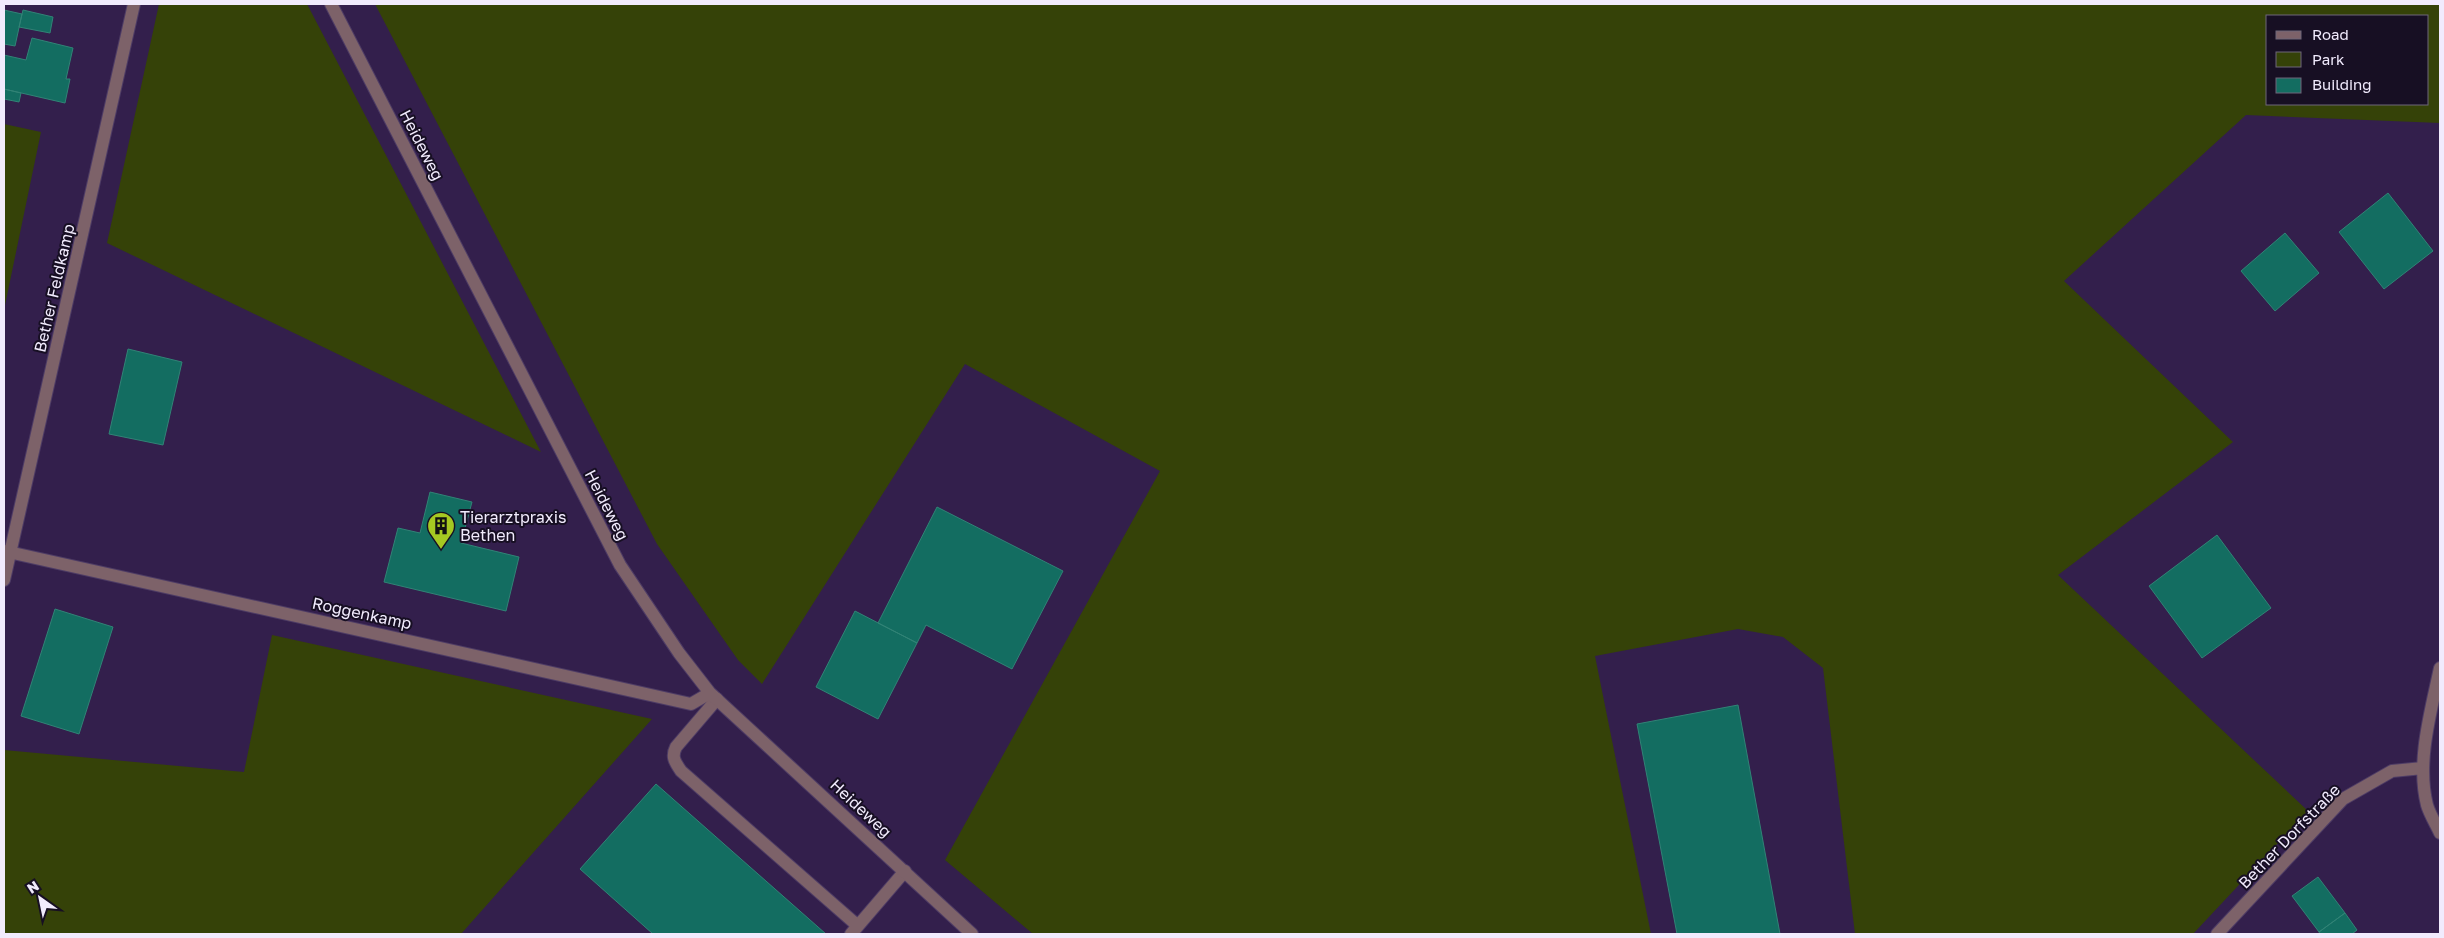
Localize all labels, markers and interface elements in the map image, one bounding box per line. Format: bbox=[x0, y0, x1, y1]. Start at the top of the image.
legend bbox=[2266, 15, 2429, 105]
text: Road bbox=[2312, 25, 2349, 43]
text: Park bbox=[2312, 50, 2345, 68]
text: Building bbox=[2312, 75, 2372, 93]
street label: Heideweg bbox=[396, 106, 448, 184]
street label: Bether Feldkamp bbox=[30, 222, 79, 354]
street label: Heideweg bbox=[581, 466, 633, 544]
place label: Tierarztpraxis Bethen bbox=[460, 507, 566, 545]
building icon: Tierarztpraxis Bethen bbox=[426, 511, 456, 550]
street label: Roggenkamp bbox=[311, 593, 414, 633]
street label: Heideweg bbox=[826, 775, 896, 841]
street label: Bether Dorfstraße bbox=[2234, 780, 2344, 892]
north arrow bbox=[15, 873, 65, 923]
text: N bbox=[24, 877, 42, 897]

